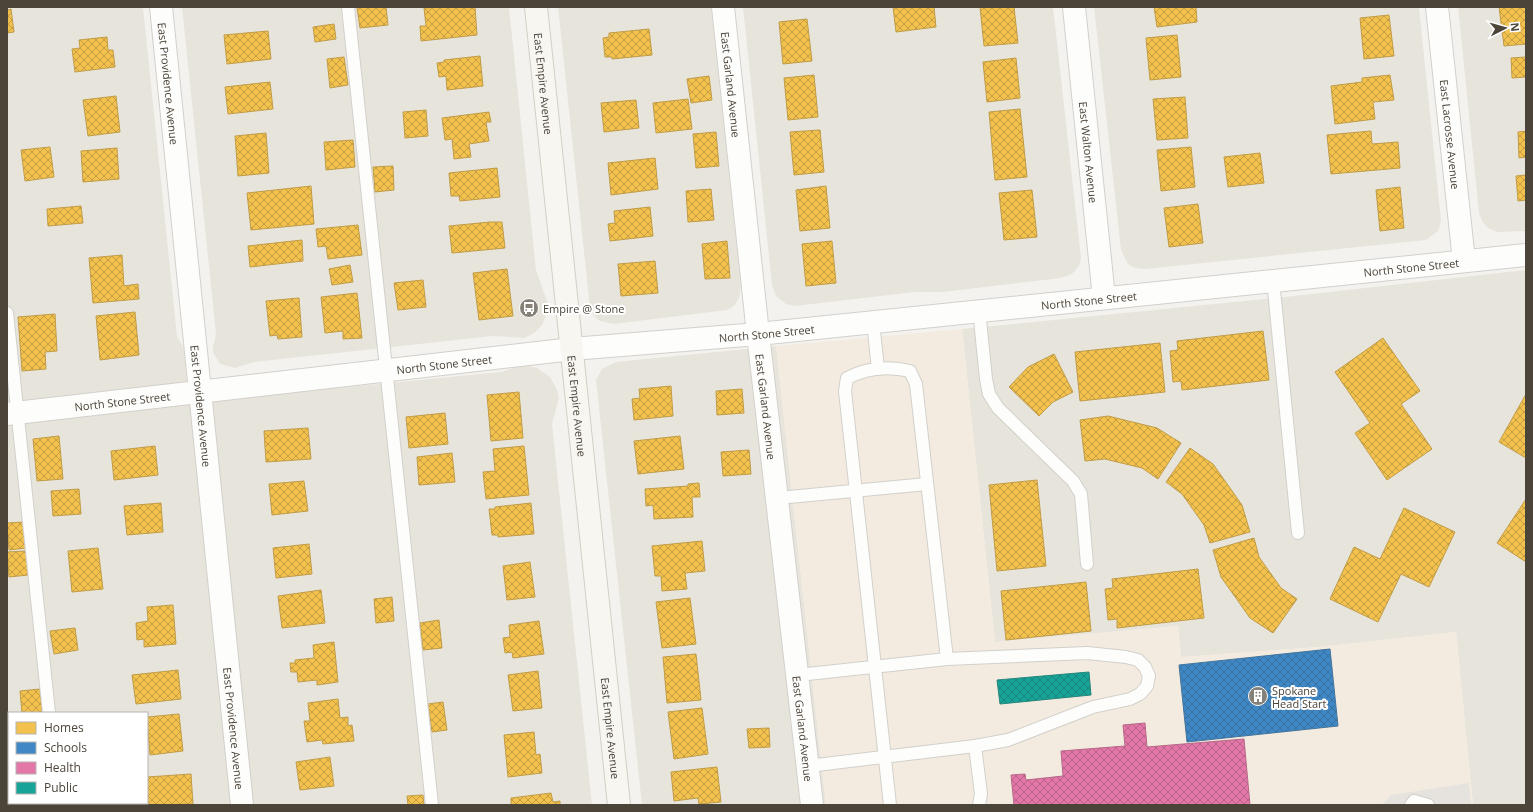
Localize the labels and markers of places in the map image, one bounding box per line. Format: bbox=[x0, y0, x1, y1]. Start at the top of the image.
bus stop icon: Empire @ Stone bbox=[518, 297, 540, 319]
place label: Empire @ Stone bbox=[543, 301, 625, 316]
place label: Spokane Head Start bbox=[1272, 683, 1327, 711]
building icon: Spokane Head Start bbox=[1247, 685, 1269, 707]

